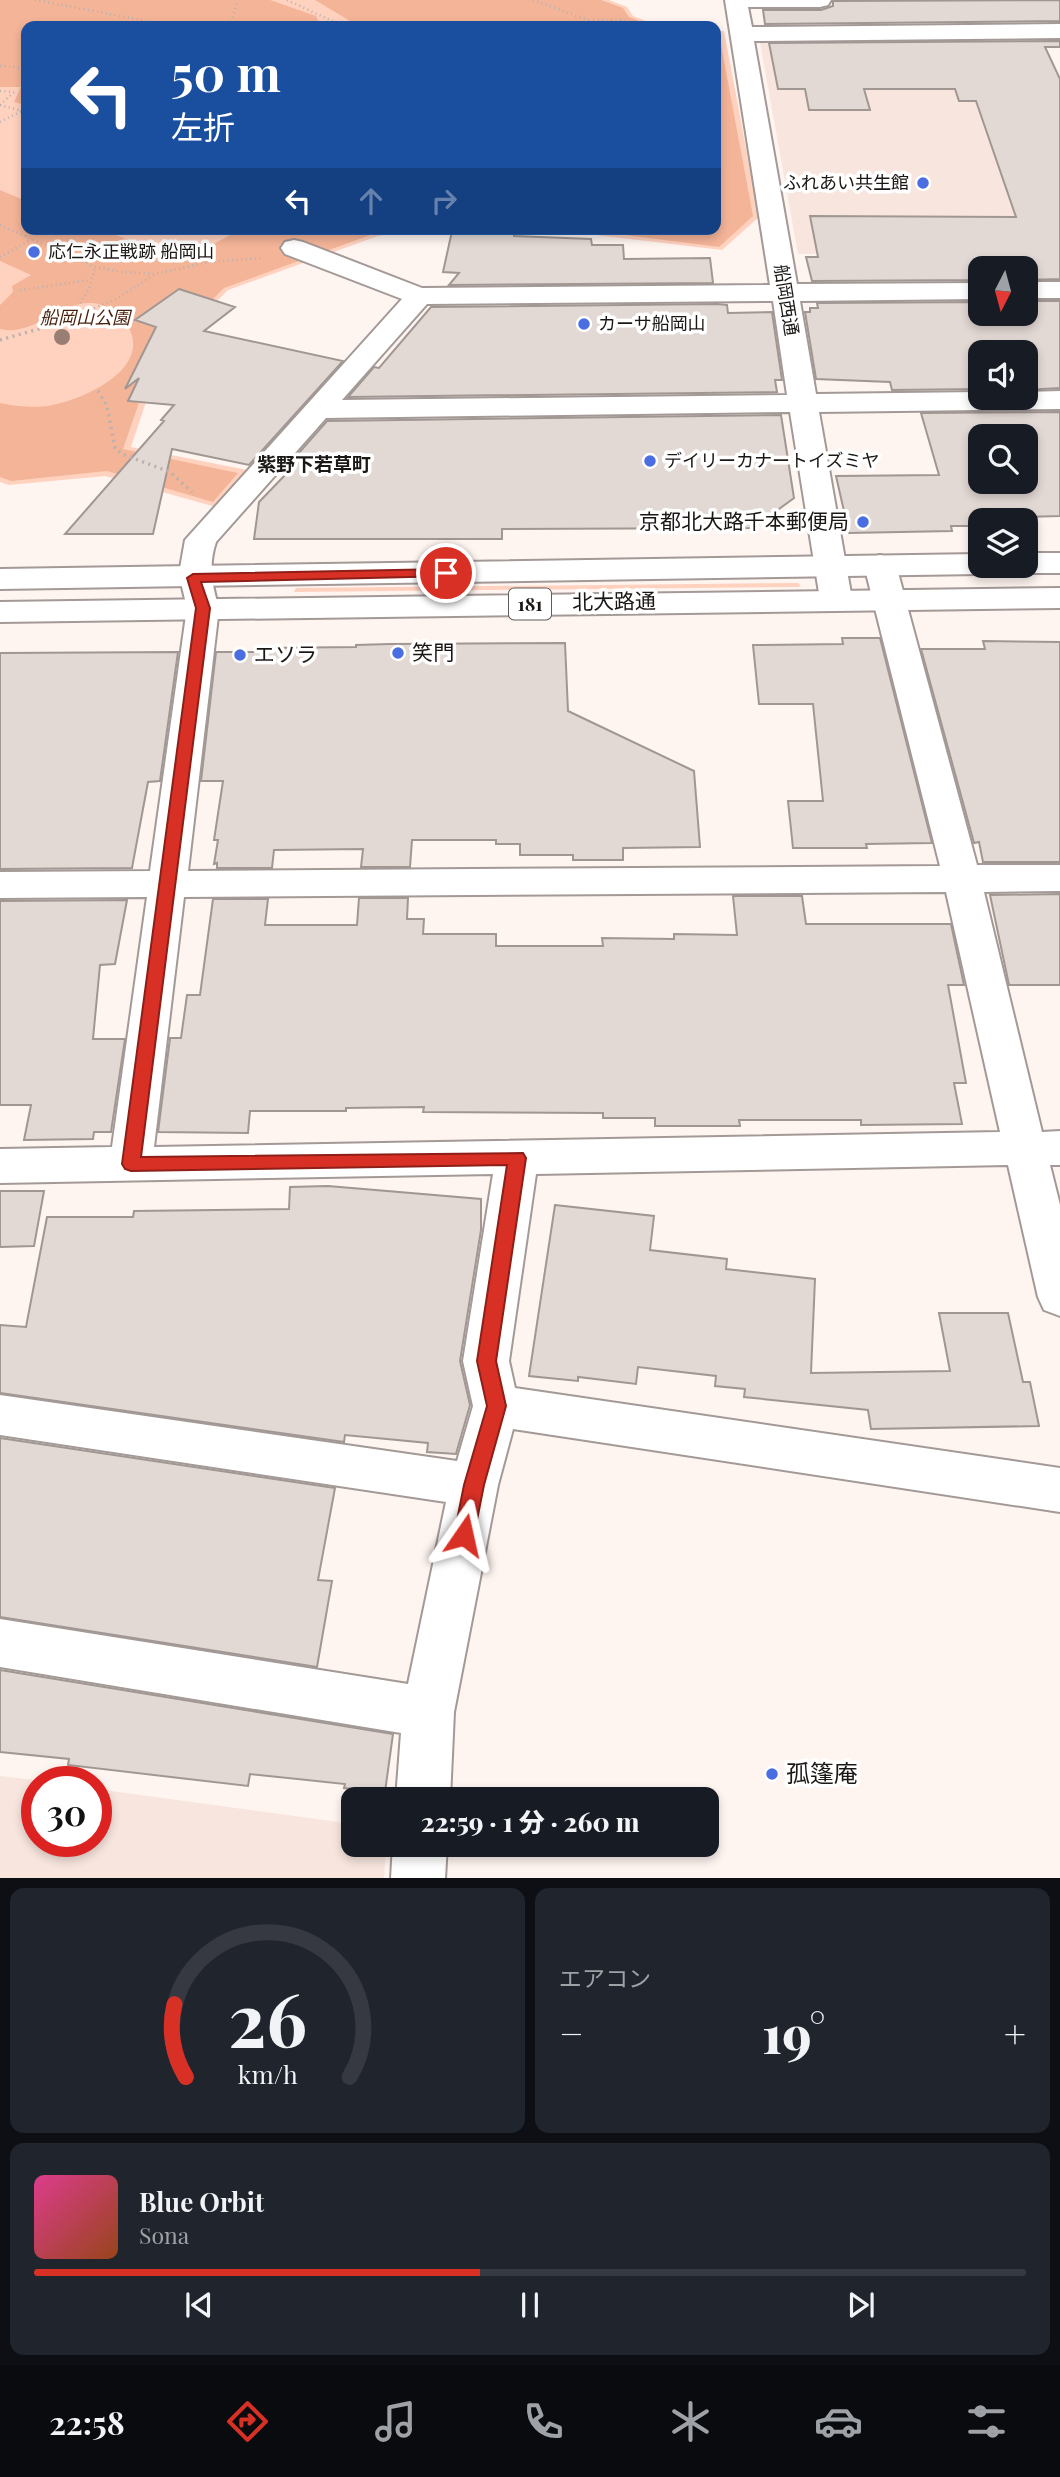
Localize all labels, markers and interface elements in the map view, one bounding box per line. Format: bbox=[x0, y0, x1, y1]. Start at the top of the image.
text: 50 m bbox=[171, 39, 281, 104]
icon: left bbox=[56, 49, 147, 140]
text: 左折 bbox=[171, 104, 235, 147]
place label: ふれあい共生館 bbox=[783, 170, 909, 194]
marker: ふれあい共生館 bbox=[915, 175, 931, 191]
icon: left bbox=[279, 182, 317, 220]
icon: ahead bbox=[352, 182, 390, 220]
icon: right bbox=[425, 182, 463, 220]
place label: 応仁永正戦跡 船岡山 bbox=[48, 239, 214, 263]
marker: 応仁永正戦跡 船岡山 bbox=[26, 244, 42, 260]
north arrow bbox=[968, 256, 1038, 326]
map controls bbox=[968, 256, 1038, 578]
street label: 船岡西通 bbox=[770, 262, 804, 337]
park label: 船岡山公園 bbox=[40, 305, 133, 329]
place label: カーサ船岡山 bbox=[598, 311, 706, 335]
marker: カーサ船岡山 bbox=[576, 316, 592, 332]
button: sound bbox=[968, 340, 1038, 410]
button: search bbox=[968, 424, 1038, 494]
place label: デイリーカナートイズミヤ bbox=[664, 448, 879, 472]
district label: 紫野下若草町 bbox=[257, 450, 371, 476]
marker: デイリーカナートイズミヤ bbox=[642, 453, 658, 469]
place label: 京都北大路千本郵便局 bbox=[639, 506, 849, 534]
button: layers bbox=[968, 508, 1038, 578]
marker: 京都北大路千本郵便局 bbox=[855, 514, 871, 530]
pin bbox=[416, 543, 476, 603]
icon: arrive bbox=[427, 554, 465, 592]
street label: 北大路通 bbox=[572, 585, 656, 615]
road number: 181 bbox=[509, 589, 551, 620]
place label: 笑門 bbox=[412, 637, 454, 665]
place label: エソラ bbox=[254, 639, 317, 667]
marker: 笑門 bbox=[390, 645, 406, 661]
marker: エソラ bbox=[232, 647, 248, 663]
position arrow bbox=[427, 1498, 501, 1572]
place label: 孤篷庵 bbox=[786, 1756, 858, 1788]
speed limit sign: 30 bbox=[21, 1766, 112, 1857]
marker: 孤篷庵 bbox=[764, 1766, 780, 1782]
text: 22:59 · 1 分 · 260 m bbox=[421, 1804, 639, 1839]
text: エアコン bbox=[559, 1962, 651, 1993]
text: 26 bbox=[228, 1968, 307, 2065]
text: 19° bbox=[762, 1998, 825, 2067]
text: − bbox=[559, 2007, 584, 2058]
text: + bbox=[1004, 2007, 1026, 2058]
text: km/h bbox=[238, 2056, 298, 2089]
text: Blue Orbit bbox=[139, 2184, 264, 2219]
text: Sona bbox=[139, 2219, 189, 2250]
icon: previous bbox=[180, 2286, 218, 2324]
icon: pause bbox=[511, 2286, 549, 2324]
icon: next bbox=[842, 2286, 880, 2324]
icon: directions bbox=[223, 2397, 272, 2446]
icon: music bbox=[371, 2397, 420, 2446]
icon: phone bbox=[519, 2397, 568, 2446]
icon: climate bbox=[666, 2397, 715, 2446]
icon: car bbox=[814, 2397, 863, 2446]
icon: filters bbox=[962, 2397, 1011, 2446]
text: 22:58 bbox=[49, 2400, 125, 2443]

